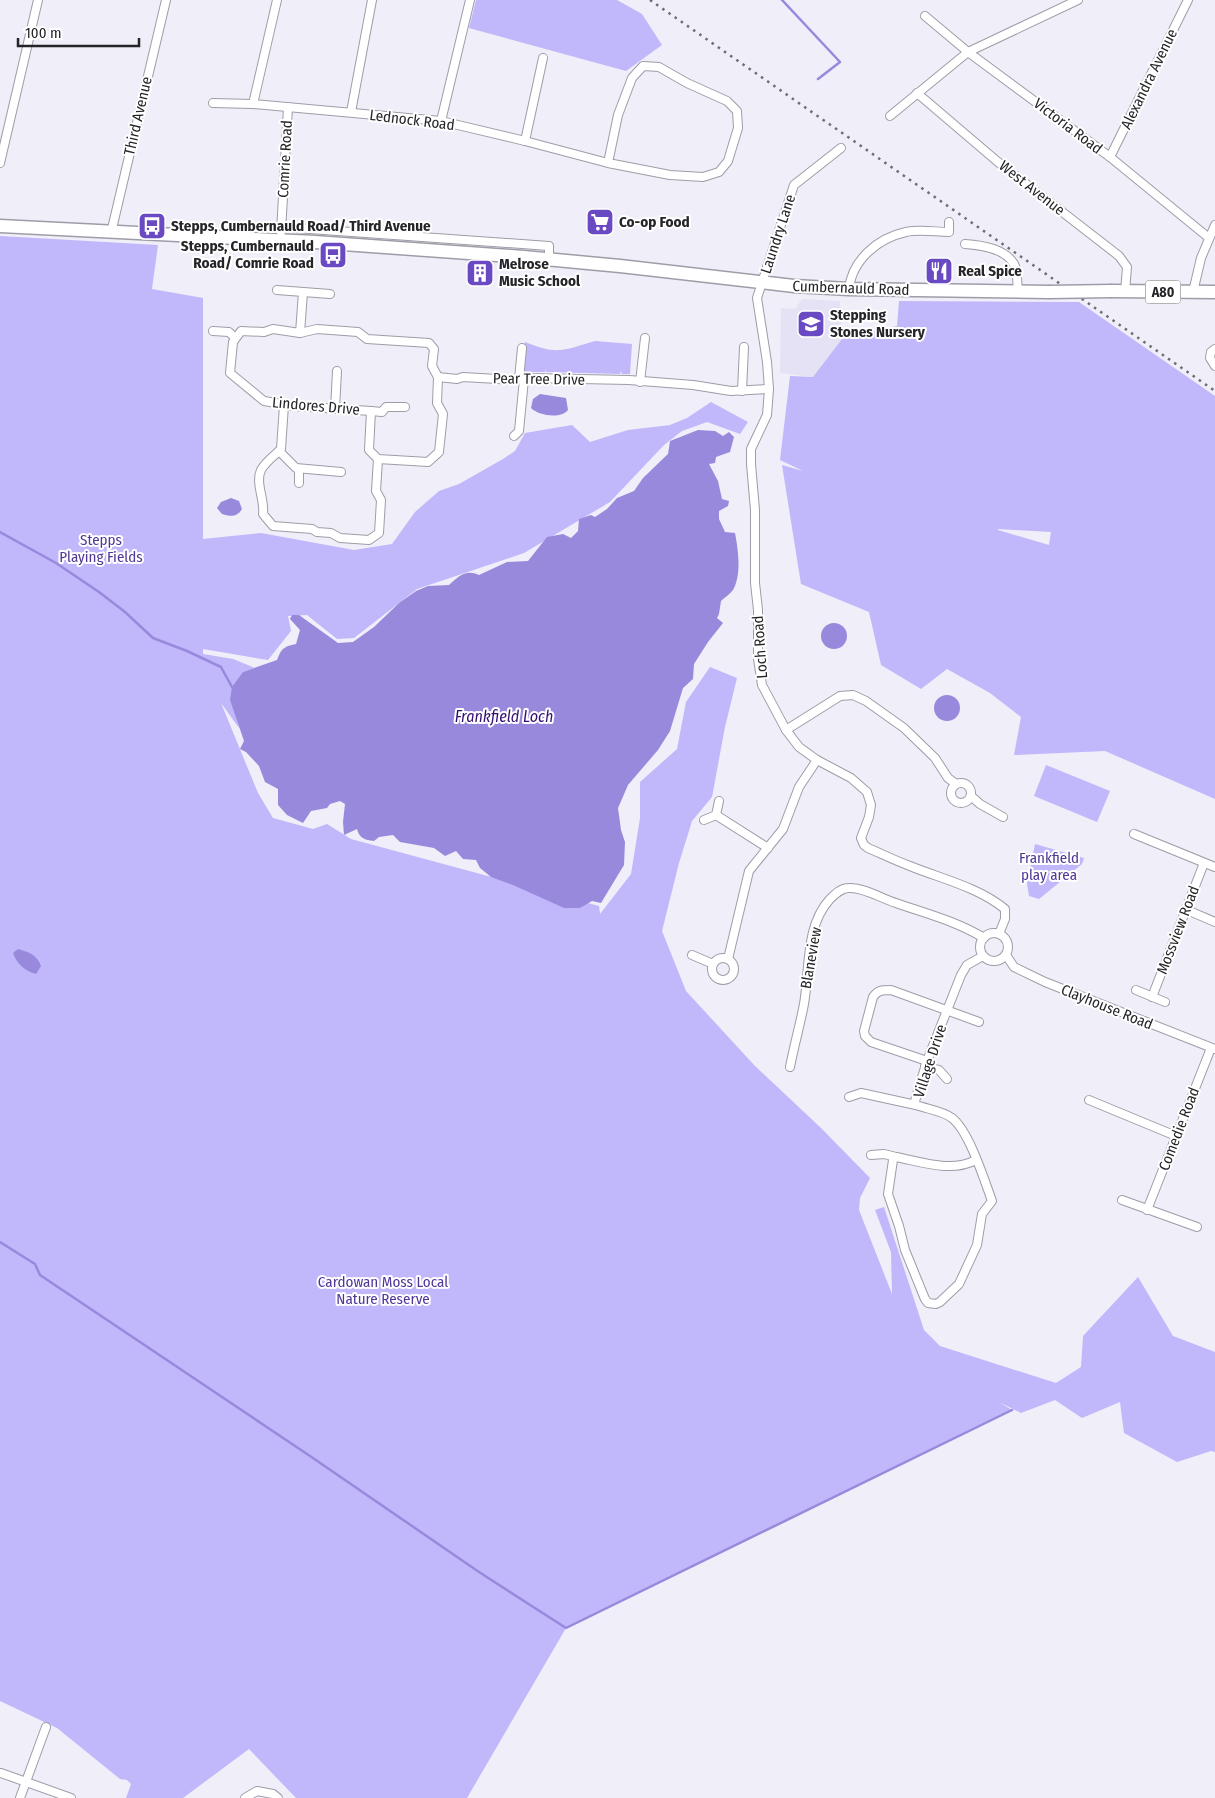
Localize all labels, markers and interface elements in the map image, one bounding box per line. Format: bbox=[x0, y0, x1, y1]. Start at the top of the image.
scale bar bbox=[18, 15, 139, 47]
text: 100 m bbox=[25, 24, 62, 42]
street label: Alexandra Avenue bbox=[1117, 26, 1181, 132]
street label: Third Avenue bbox=[120, 75, 156, 157]
street label: Victoria Road bbox=[1030, 94, 1106, 158]
street label: Lednock Road bbox=[368, 106, 456, 134]
street label: Comrie Road bbox=[274, 120, 296, 198]
street label: West Avenue bbox=[996, 157, 1068, 219]
street label: Laundry Lane bbox=[757, 192, 799, 276]
supermarket icon: Co-op Food bbox=[585, 207, 615, 237]
bus stop icon: Stepps, Cumbernauld Road/ Third Avenue bbox=[137, 211, 167, 241]
place label: Co-op Food bbox=[619, 213, 690, 231]
place label: Stepps, Cumbernauld Road/ Third Avenue bbox=[171, 217, 431, 235]
place label: Stepps, Cumbernauld Road/ Comrie Road bbox=[181, 237, 314, 272]
bus stop icon: Stepps, Cumbernauld Road/ Comrie Road bbox=[318, 240, 348, 270]
place label: Melrose Music School bbox=[499, 255, 581, 290]
restaurant icon: Real Spice bbox=[924, 256, 954, 286]
building icon: Melrose Music School bbox=[465, 258, 495, 288]
place label: Real Spice bbox=[958, 262, 1022, 280]
street label: Cumbernauld Road bbox=[792, 277, 910, 299]
road number: A80 bbox=[1146, 280, 1180, 304]
place label: Stepping Stones Nursery bbox=[830, 306, 926, 341]
school or university icon: Stepping Stones Nursery bbox=[796, 309, 826, 339]
street label: Pear Tree Drive bbox=[493, 369, 585, 389]
street label: Lindores Drive bbox=[271, 393, 361, 419]
park label: Stepps Playing Fields bbox=[59, 531, 143, 566]
street label: Loch Road bbox=[749, 615, 771, 679]
water label: Frankfield Loch bbox=[455, 707, 553, 726]
park label: Frankfield play area bbox=[1019, 849, 1079, 884]
street label: Mossview Road bbox=[1153, 883, 1203, 977]
street label: Blaneview bbox=[797, 926, 825, 990]
street label: Clayhouse Road bbox=[1059, 980, 1155, 1034]
street label: Village Drive bbox=[910, 1022, 950, 1100]
street label: Comedie Road bbox=[1155, 1085, 1203, 1173]
park label: Cardowan Moss Local Nature Reserve bbox=[318, 1273, 448, 1308]

